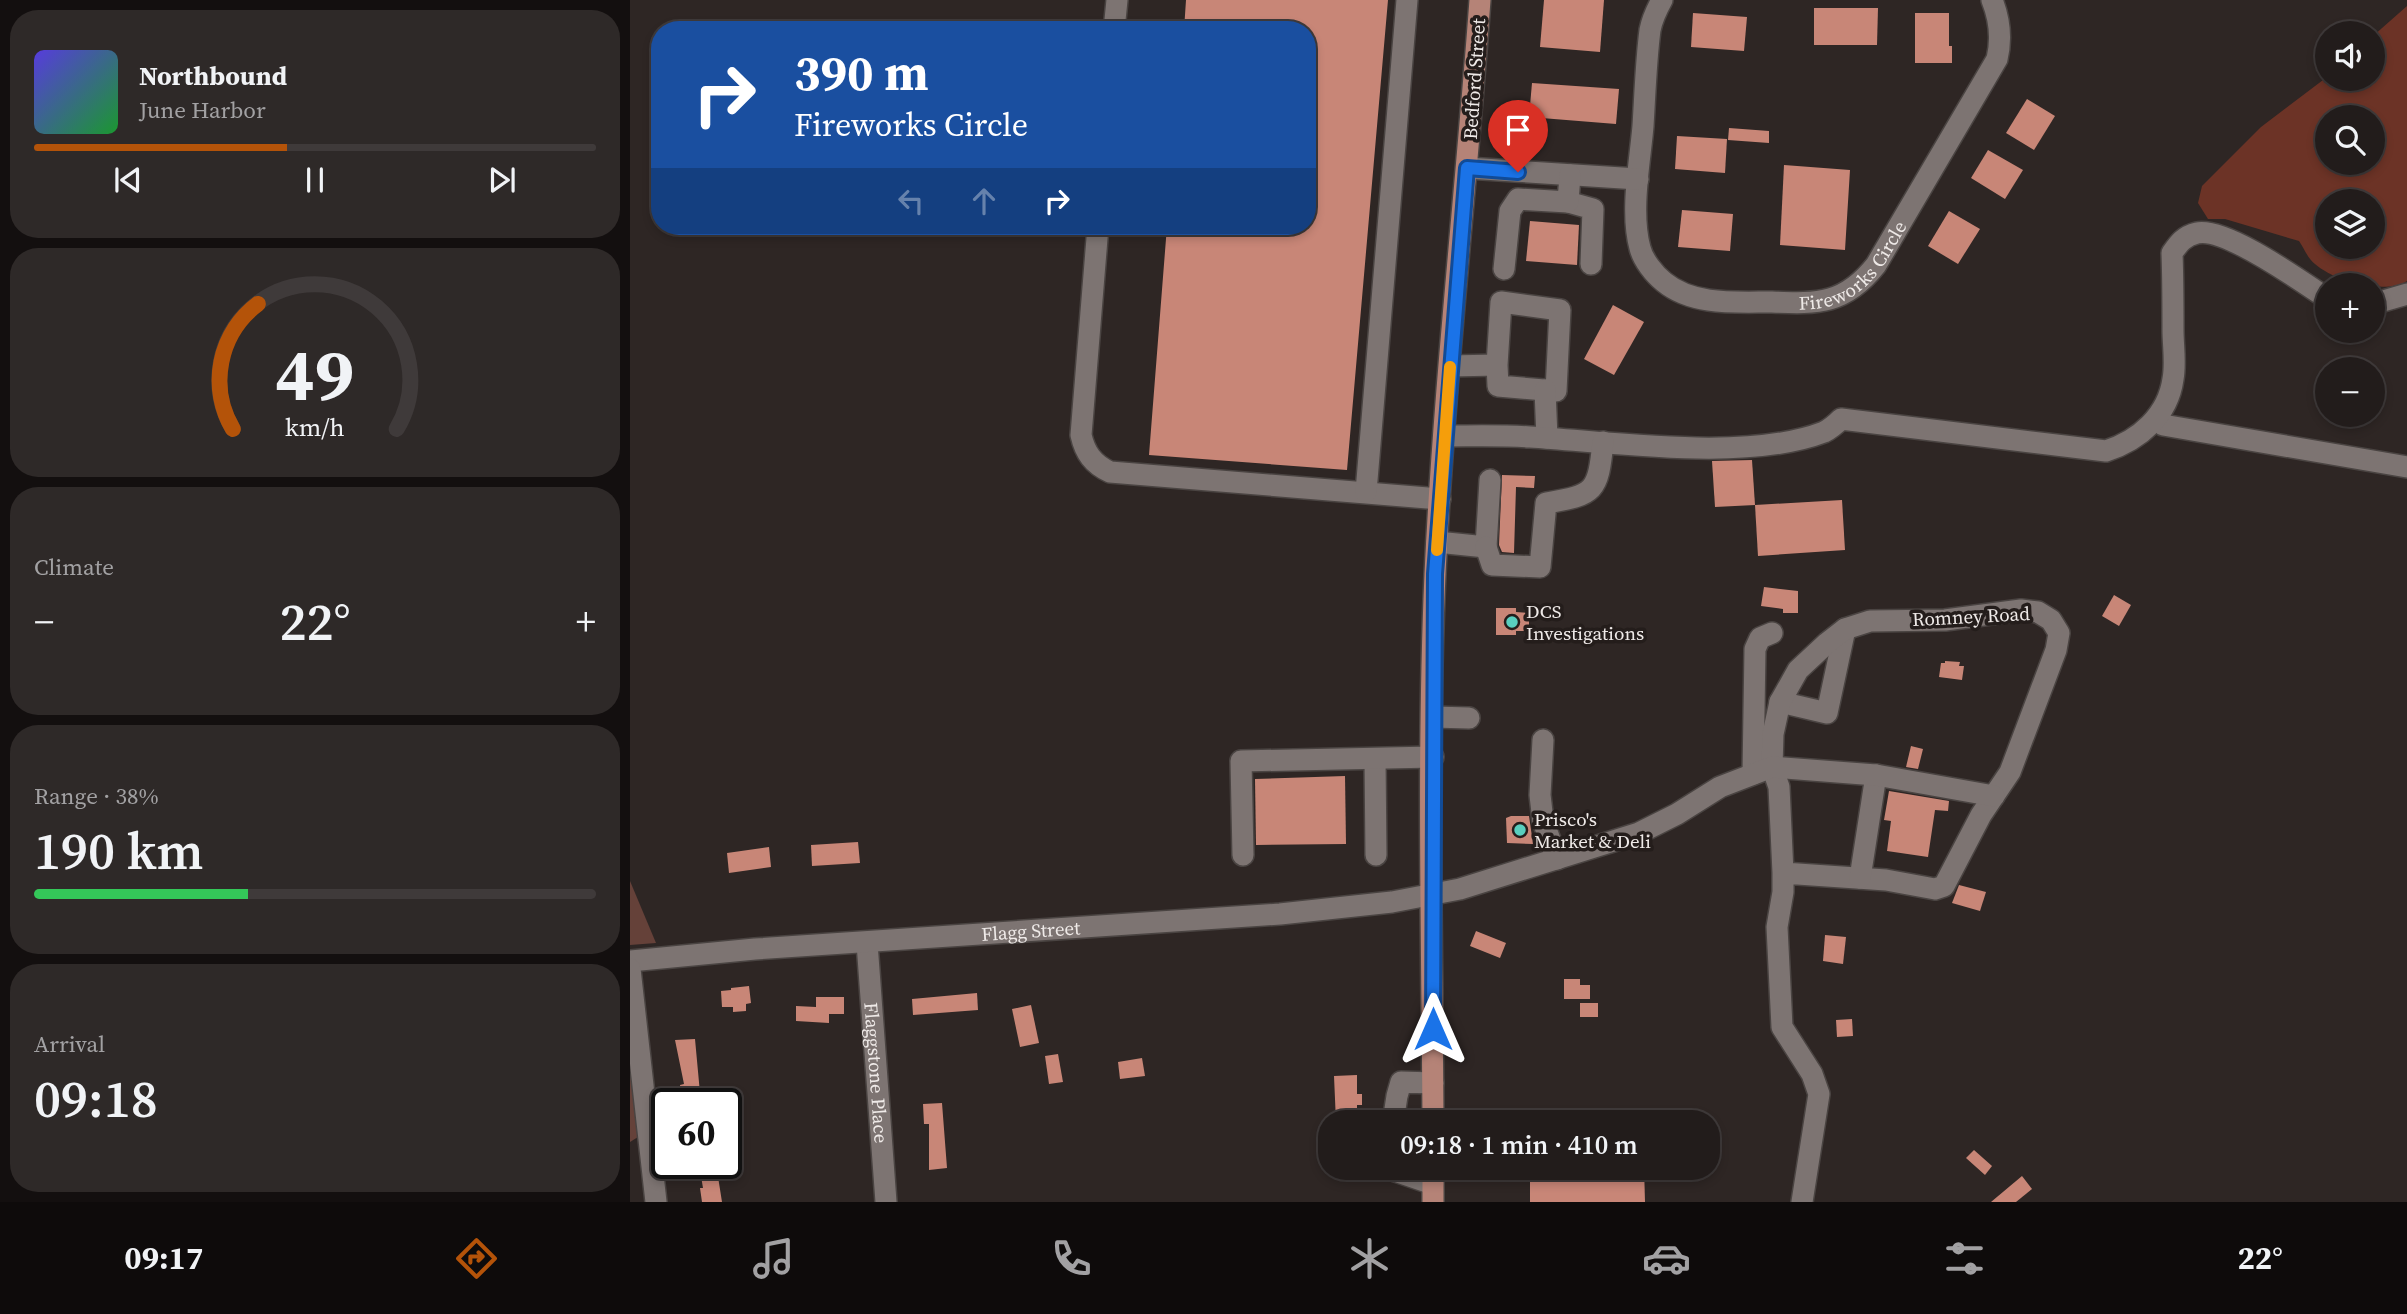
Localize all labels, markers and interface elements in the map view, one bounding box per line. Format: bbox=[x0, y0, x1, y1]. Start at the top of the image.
street label: Bedford Street bbox=[1457, 17, 1491, 140]
map controls bbox=[2315, 21, 2385, 427]
button: sound bbox=[2315, 21, 2385, 91]
text: 390 m bbox=[794, 39, 929, 106]
icon: right bbox=[679, 49, 770, 140]
text: Northbound bbox=[139, 58, 287, 94]
text: June Harbor bbox=[139, 94, 266, 126]
pin bbox=[1488, 100, 1548, 172]
text: Fireworks Circle bbox=[794, 103, 1028, 147]
button: search bbox=[2315, 105, 2385, 175]
icon: arrive bbox=[1499, 111, 1537, 149]
icon: previous bbox=[109, 161, 147, 199]
icon: pause bbox=[296, 161, 334, 199]
icon: next bbox=[483, 161, 521, 199]
icon: left bbox=[892, 182, 930, 220]
icon: ahead bbox=[965, 182, 1003, 220]
icon: right bbox=[1038, 182, 1076, 220]
button: layers bbox=[2315, 189, 2385, 259]
street label: Fireworks Circle bbox=[1798, 216, 1912, 316]
button: + bbox=[2315, 273, 2385, 343]
text: 49 bbox=[276, 324, 354, 423]
button: − bbox=[2315, 357, 2385, 427]
text: km/h bbox=[285, 409, 345, 443]
text: Climate bbox=[34, 551, 114, 583]
text: 22° bbox=[279, 586, 351, 657]
text: − bbox=[34, 596, 54, 648]
text: + bbox=[576, 596, 596, 648]
place label: DCS Investigations bbox=[1526, 598, 1644, 646]
street label: Romney Road bbox=[1911, 600, 2031, 632]
marker: DCS Investigations bbox=[1504, 614, 1520, 630]
text: Range · 38% bbox=[34, 780, 159, 812]
place label: Prisco's Market & Deli bbox=[1534, 806, 1651, 854]
text: 190 km bbox=[34, 815, 203, 886]
marker: Prisco's Market & Deli bbox=[1512, 822, 1528, 838]
street label: Flagg Street bbox=[981, 914, 1082, 947]
position arrow bbox=[1396, 992, 1470, 1066]
street label: Flaggstone Place bbox=[858, 1001, 895, 1144]
text: Arrival bbox=[34, 1028, 105, 1060]
text: 09:18 bbox=[34, 1063, 158, 1134]
speed limit sign: 60 bbox=[651, 1088, 742, 1179]
text: 09:18 · 1 min · 410 m bbox=[1400, 1127, 1638, 1163]
icon: directions bbox=[452, 1234, 501, 1283]
icon: music bbox=[749, 1234, 798, 1283]
icon: phone bbox=[1047, 1234, 1096, 1283]
icon: climate bbox=[1345, 1234, 1394, 1283]
icon: car bbox=[1642, 1234, 1691, 1283]
icon: filters bbox=[1940, 1234, 1989, 1283]
text: 09:17 bbox=[124, 1236, 203, 1280]
text: 22° bbox=[2237, 1236, 2283, 1280]

